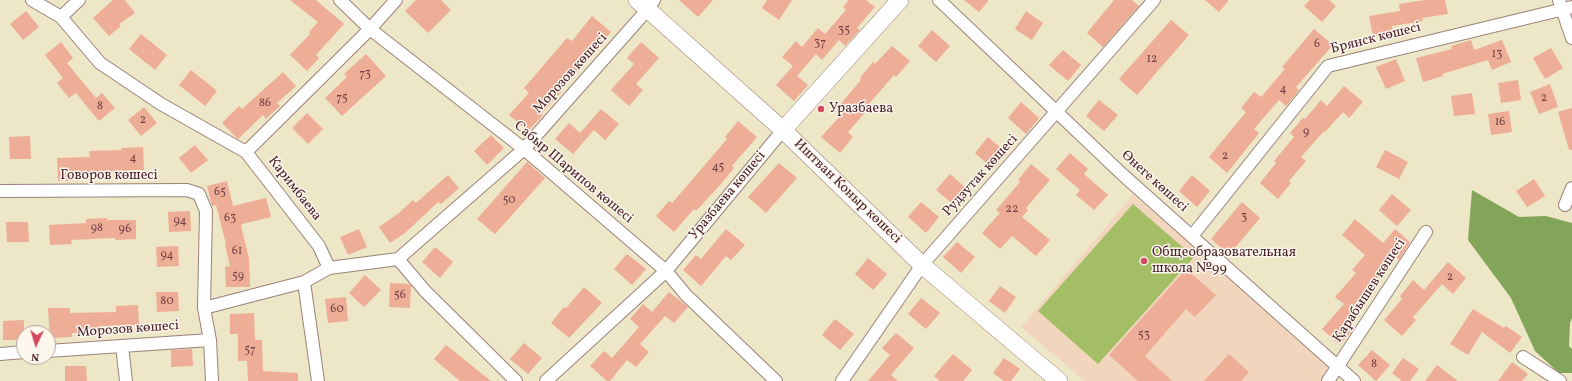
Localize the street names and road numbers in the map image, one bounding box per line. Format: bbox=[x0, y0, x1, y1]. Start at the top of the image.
street label: Брянск көшесі bbox=[1329, 20, 1423, 58]
street label: Морозов көшесі bbox=[530, 30, 612, 118]
street label: Сабыр Шарипов көшесі bbox=[510, 118, 636, 228]
street label: Рудзутак көшесі bbox=[940, 132, 1022, 220]
street label: Иштван Коныр көшесі bbox=[790, 136, 904, 248]
street label: Уразбаева көшесі bbox=[686, 148, 770, 244]
street label: Өнеге көшесі bbox=[1117, 148, 1191, 216]
street label: Каримбаева bbox=[264, 153, 324, 225]
street label: Говоров көшесі bbox=[60, 168, 158, 184]
street label: Қарабышев көшесі bbox=[1330, 236, 1410, 346]
street label: Морозов көшесі bbox=[76, 318, 180, 342]

